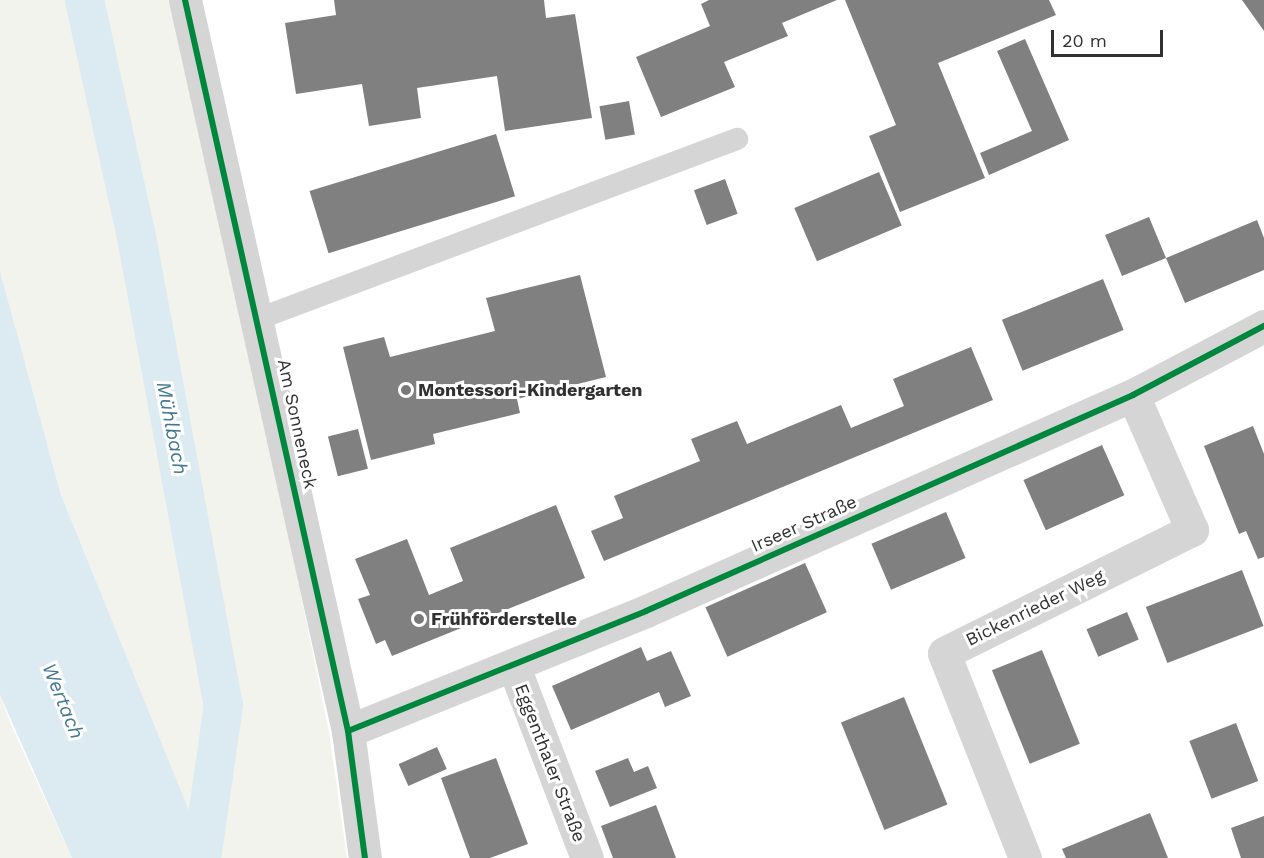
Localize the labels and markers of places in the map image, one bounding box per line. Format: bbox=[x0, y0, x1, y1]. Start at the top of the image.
place label: Montessori-Kindergarten bbox=[418, 379, 643, 401]
marker: Montessori-Kindergarten bbox=[399, 383, 413, 397]
place label: Frühförderstelle bbox=[431, 608, 577, 630]
marker: Frühförderstelle bbox=[412, 612, 426, 626]

